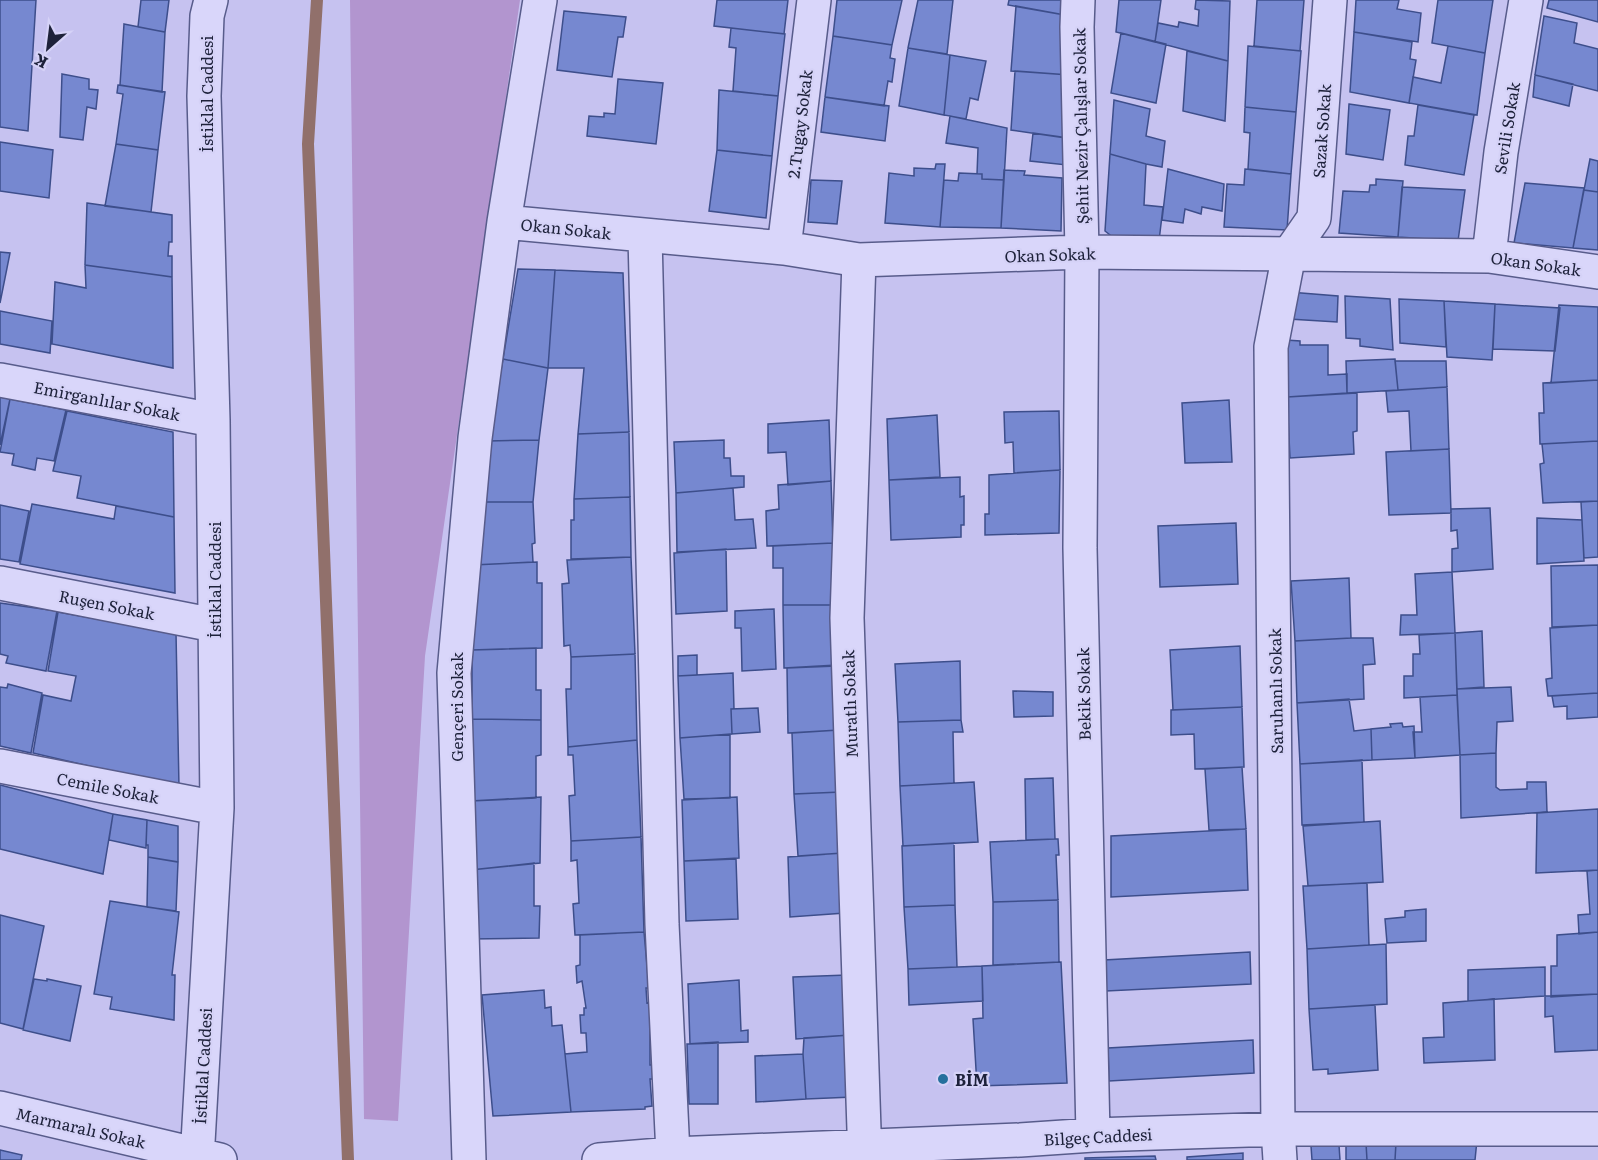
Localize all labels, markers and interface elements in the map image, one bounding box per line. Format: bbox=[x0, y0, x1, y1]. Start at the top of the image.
north arrow bbox=[18, 18, 78, 78]
street label: Şehit Nezir Çalışlar Sokak bbox=[1066, 27, 1094, 224]
street label: İstiklal Caddesi bbox=[194, 35, 218, 153]
text: K bbox=[29, 48, 52, 76]
street label: 2.Tugay Sokak bbox=[780, 68, 818, 180]
street label: Sevili Sokak bbox=[1487, 80, 1525, 176]
street label: Sazak Sokak bbox=[1306, 83, 1336, 179]
street label: Okan Sokak bbox=[520, 211, 613, 245]
street label: Okan Sokak bbox=[1004, 240, 1096, 268]
street label: Okan Sokak bbox=[1489, 245, 1583, 281]
street label: Emirganlılar Sokak bbox=[32, 374, 182, 426]
street label: İstiklal Caddesi bbox=[202, 521, 226, 639]
street label: Ruşen Sokak bbox=[57, 583, 157, 625]
street label: Saruhanlı Sokak bbox=[1262, 628, 1288, 754]
street label: Bekik Sokak bbox=[1070, 647, 1096, 741]
street label: Muratlı Sokak bbox=[835, 649, 863, 758]
street label: Gençeri Sokak bbox=[444, 652, 468, 762]
street label: Cemile Sokak bbox=[55, 765, 161, 809]
street label: İstiklal Caddesi bbox=[187, 1007, 217, 1125]
place label: BİM bbox=[955, 1067, 989, 1091]
marker: BİM bbox=[936, 1072, 950, 1086]
street label: Marmaralı Sokak bbox=[14, 1100, 149, 1154]
street label: Bilgeç Caddesi bbox=[1043, 1121, 1153, 1151]

